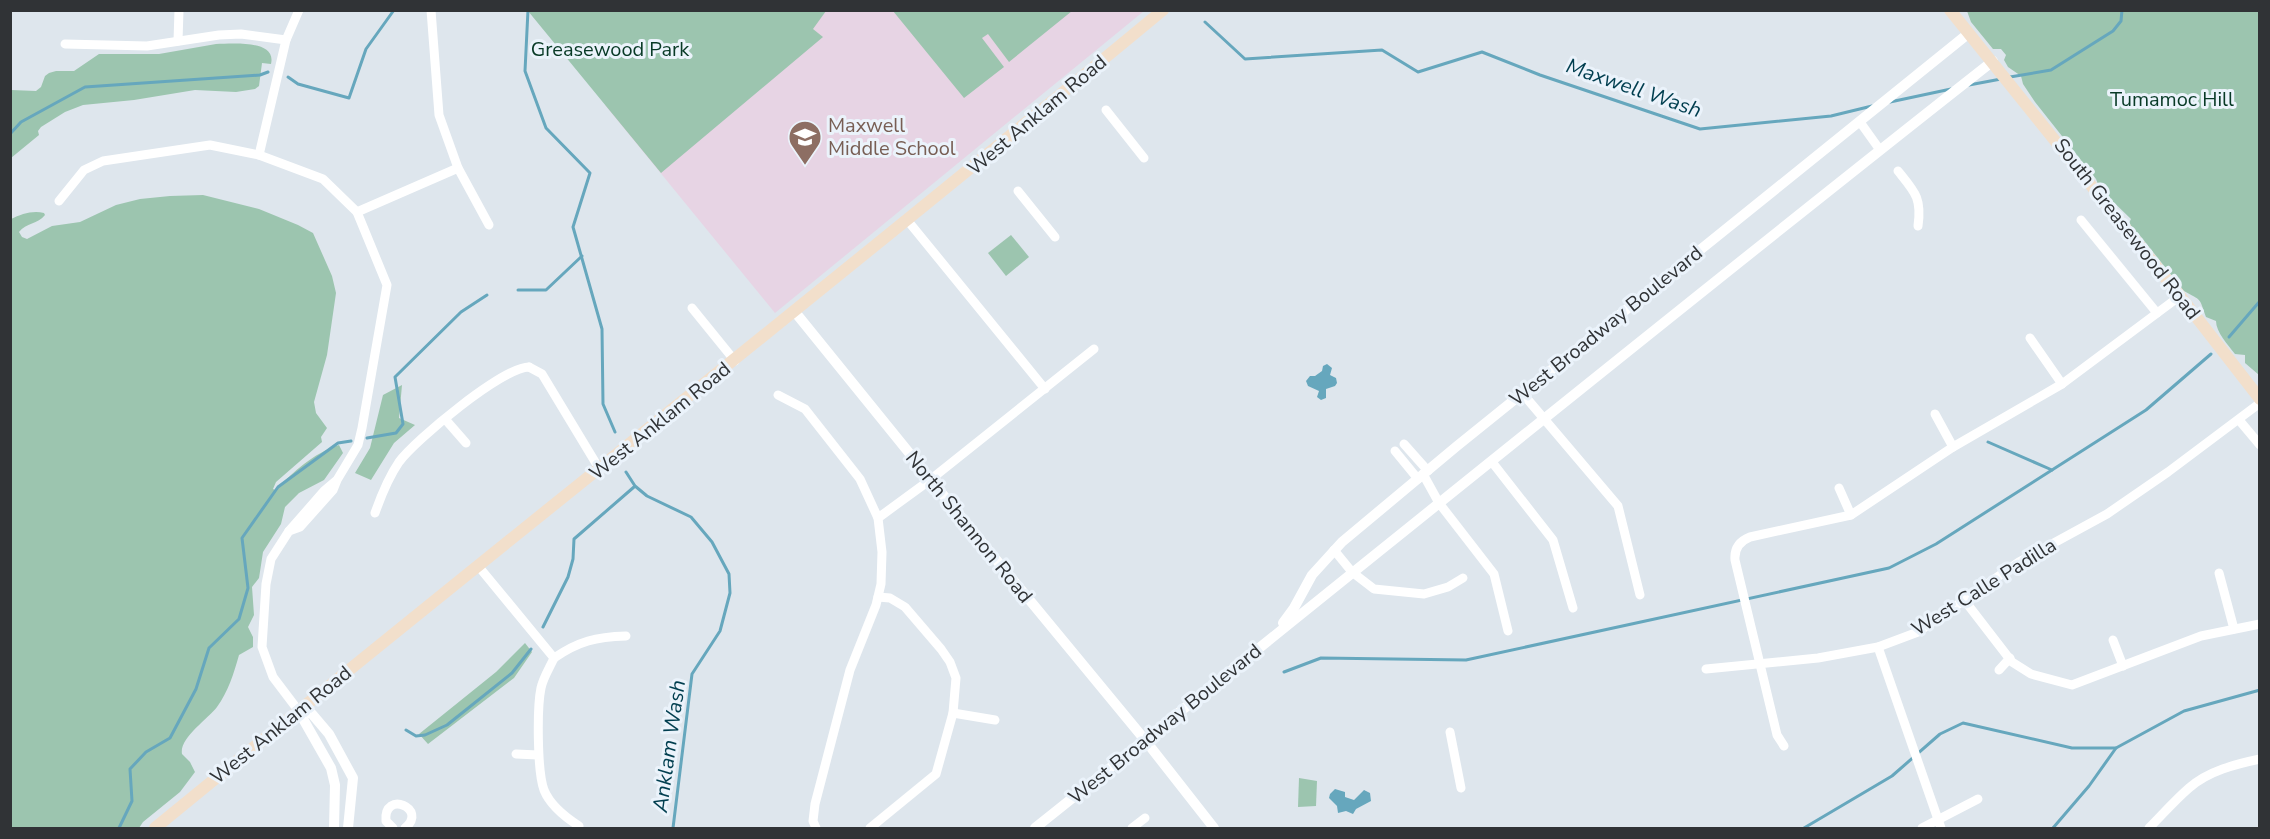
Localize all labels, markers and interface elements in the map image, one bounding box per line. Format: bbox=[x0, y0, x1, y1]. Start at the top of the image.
park label: Greasewood Park bbox=[531, 36, 690, 63]
street label: West Anklam Road bbox=[962, 49, 1112, 181]
water label: Maxwell Wash bbox=[1563, 52, 1705, 124]
park label: Tumamoc Hill bbox=[2110, 86, 2234, 113]
place label: Maxwell Middle School bbox=[828, 112, 956, 162]
school or university icon: Maxwell Middle School bbox=[787, 119, 823, 166]
street label: South Greasewood Road bbox=[2048, 133, 2206, 325]
street label: West Broadway Boulevard bbox=[1504, 240, 1708, 412]
street label: West Anklam Road bbox=[584, 356, 736, 486]
street label: North Shannon Road bbox=[899, 445, 1039, 609]
street label: West Calle Padilla bbox=[1906, 532, 2062, 642]
street label: West Broadway Boulevard bbox=[1063, 638, 1267, 810]
street label: West Anklam Road bbox=[205, 660, 357, 790]
water label: Anklam Wash bbox=[646, 678, 692, 815]

